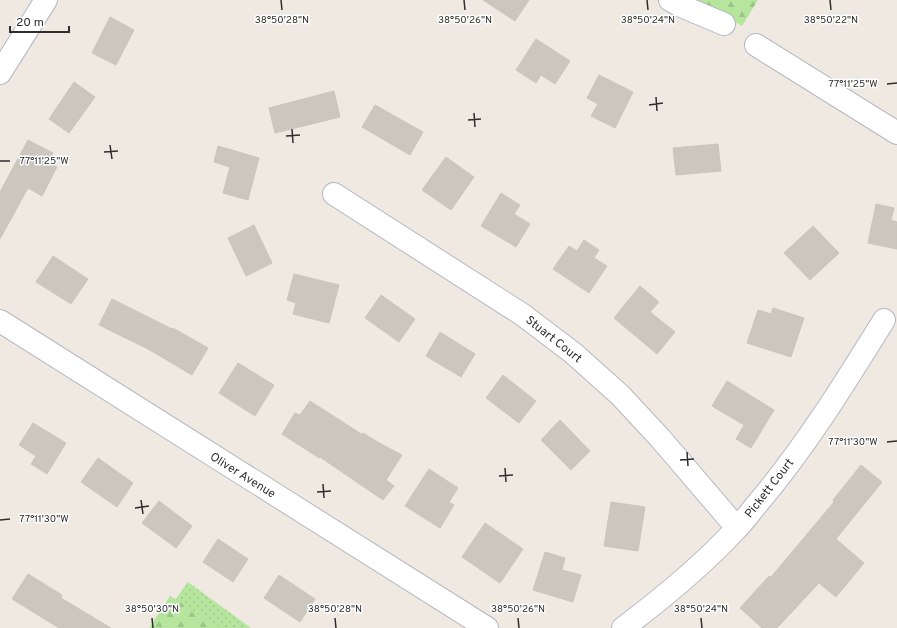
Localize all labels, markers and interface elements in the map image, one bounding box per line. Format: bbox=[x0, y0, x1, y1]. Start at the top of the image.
scale bar bbox=[10, 8, 69, 34]
text: 38°50'28"N bbox=[255, 14, 309, 27]
text: 38°50'26"N bbox=[438, 14, 492, 27]
text: 38°50'24"N bbox=[621, 14, 675, 27]
text: 38°50'22"N bbox=[804, 14, 858, 27]
text: 20 m bbox=[16, 15, 44, 31]
text: 77°11'25"W bbox=[828, 78, 878, 91]
text: 77°11'25"W bbox=[19, 155, 69, 168]
street label: Stuart Court bbox=[522, 313, 585, 367]
text: 77°11'30"W bbox=[828, 436, 878, 449]
street label: Oliver Avenue bbox=[207, 449, 278, 502]
street label: Pickett Court bbox=[741, 456, 798, 522]
text: 77°11'30"W bbox=[19, 513, 69, 526]
text: 38°50'30"N bbox=[125, 603, 179, 616]
text: 38°50'28"N bbox=[308, 603, 362, 616]
text: 38°50'26"N bbox=[491, 603, 545, 616]
text: 38°50'24"N bbox=[674, 603, 728, 616]

